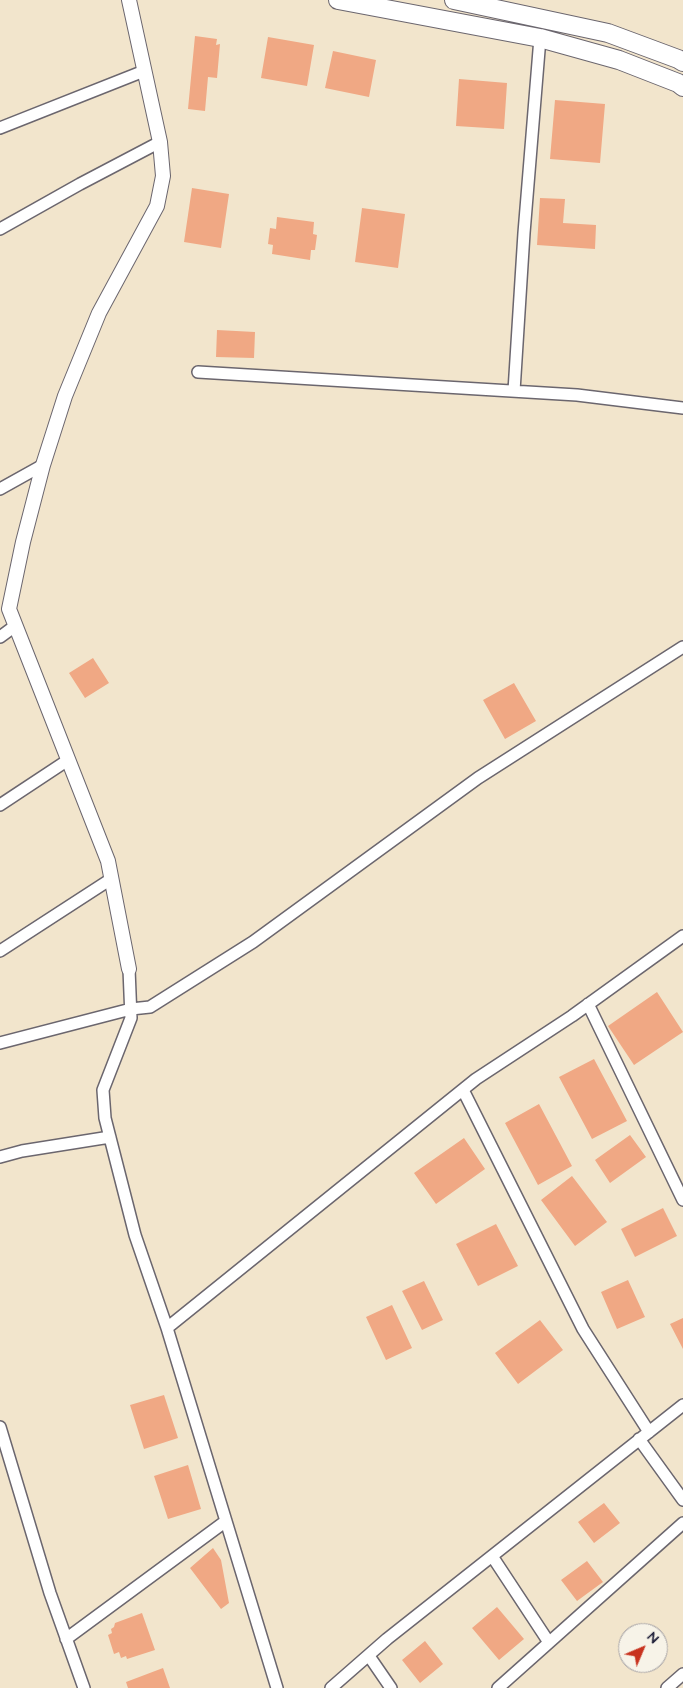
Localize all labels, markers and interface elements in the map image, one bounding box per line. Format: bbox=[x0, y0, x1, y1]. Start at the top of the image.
north arrow bbox=[618, 1623, 668, 1673]
text: N bbox=[643, 1628, 663, 1648]

